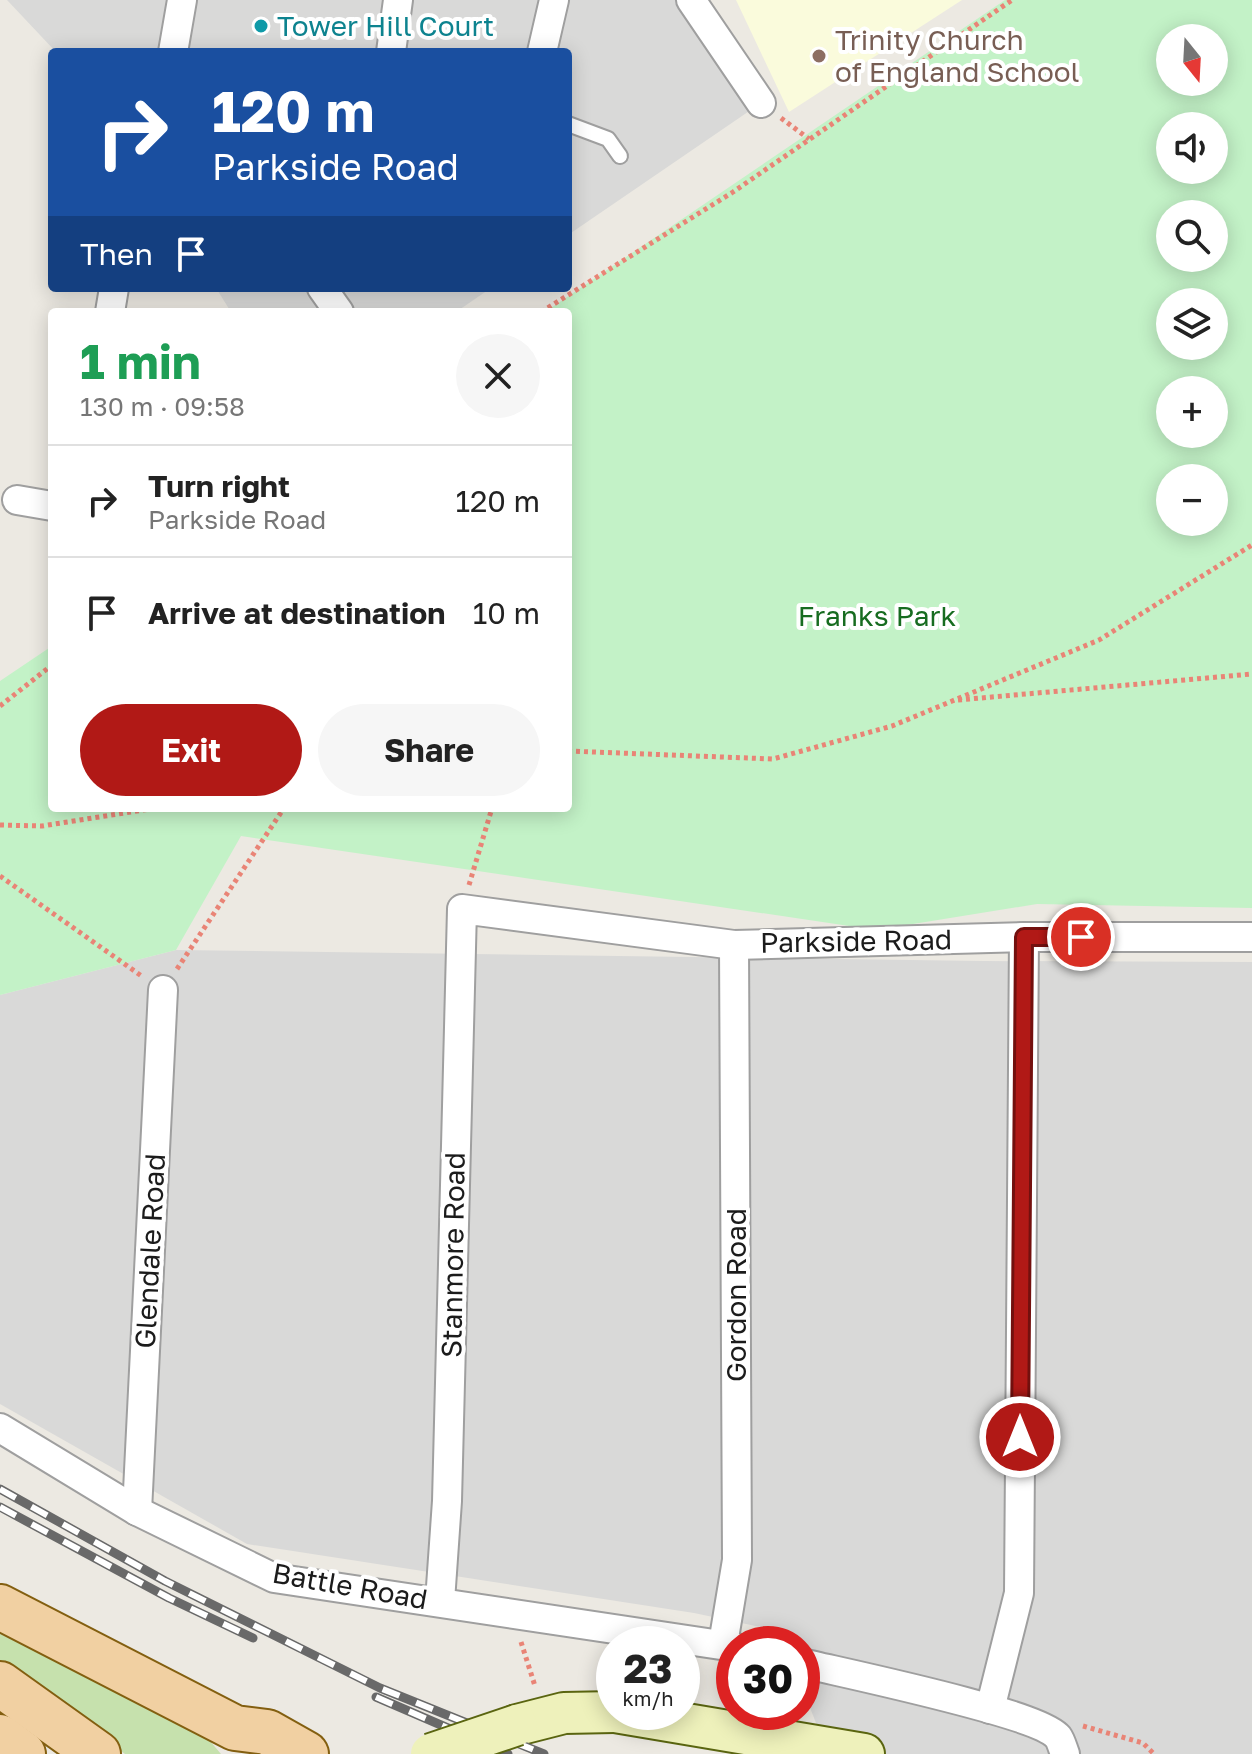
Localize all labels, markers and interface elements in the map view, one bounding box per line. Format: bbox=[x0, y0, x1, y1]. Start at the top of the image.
place label: Tower Hill Court bbox=[277, 9, 494, 42]
marker: Tower Hill Court bbox=[252, 17, 270, 35]
place label: Trinity Church of England School bbox=[835, 23, 1079, 88]
north arrow bbox=[1156, 24, 1228, 96]
map controls bbox=[1156, 24, 1228, 536]
marker: Trinity Church of England School bbox=[810, 47, 828, 65]
text: 120 m bbox=[212, 77, 374, 144]
icon: right bbox=[80, 80, 184, 184]
button: sound bbox=[1156, 112, 1228, 184]
text: Parkside Road bbox=[212, 145, 459, 188]
button: search bbox=[1156, 200, 1228, 272]
icon: arrive bbox=[169, 232, 213, 276]
text: Then bbox=[80, 236, 153, 272]
button: layers bbox=[1156, 288, 1228, 360]
text: 1 min bbox=[80, 332, 201, 390]
button: close bbox=[456, 334, 540, 418]
button: + bbox=[1156, 376, 1228, 448]
text: 130 m · 09:58 bbox=[80, 391, 245, 422]
button: − bbox=[1156, 464, 1228, 536]
text: Turn right bbox=[148, 468, 290, 504]
icon: right bbox=[80, 479, 124, 523]
text: 120 m bbox=[455, 483, 540, 519]
text: Parkside Road bbox=[148, 504, 326, 535]
icon: arrive bbox=[80, 591, 124, 635]
text: Arrive at destination bbox=[148, 595, 445, 631]
text: 10 m bbox=[473, 595, 540, 631]
park label: Franks Park bbox=[798, 599, 956, 632]
button: Exit bbox=[80, 704, 302, 796]
button: Share bbox=[318, 704, 540, 796]
pin bbox=[1047, 903, 1115, 971]
icon: arrive bbox=[1059, 915, 1103, 959]
street label: Parkside Road bbox=[760, 922, 952, 959]
street label: Stanmore Road bbox=[434, 1152, 471, 1358]
street label: Glendale Road bbox=[128, 1153, 171, 1349]
street label: Gordon Road bbox=[719, 1208, 752, 1382]
position arrow bbox=[978, 1395, 1062, 1479]
street label: Battle Road bbox=[270, 1556, 430, 1615]
speed limit sign: 30 bbox=[716, 1626, 820, 1730]
text: 23 bbox=[624, 1644, 672, 1692]
text: km/h bbox=[623, 1686, 673, 1710]

